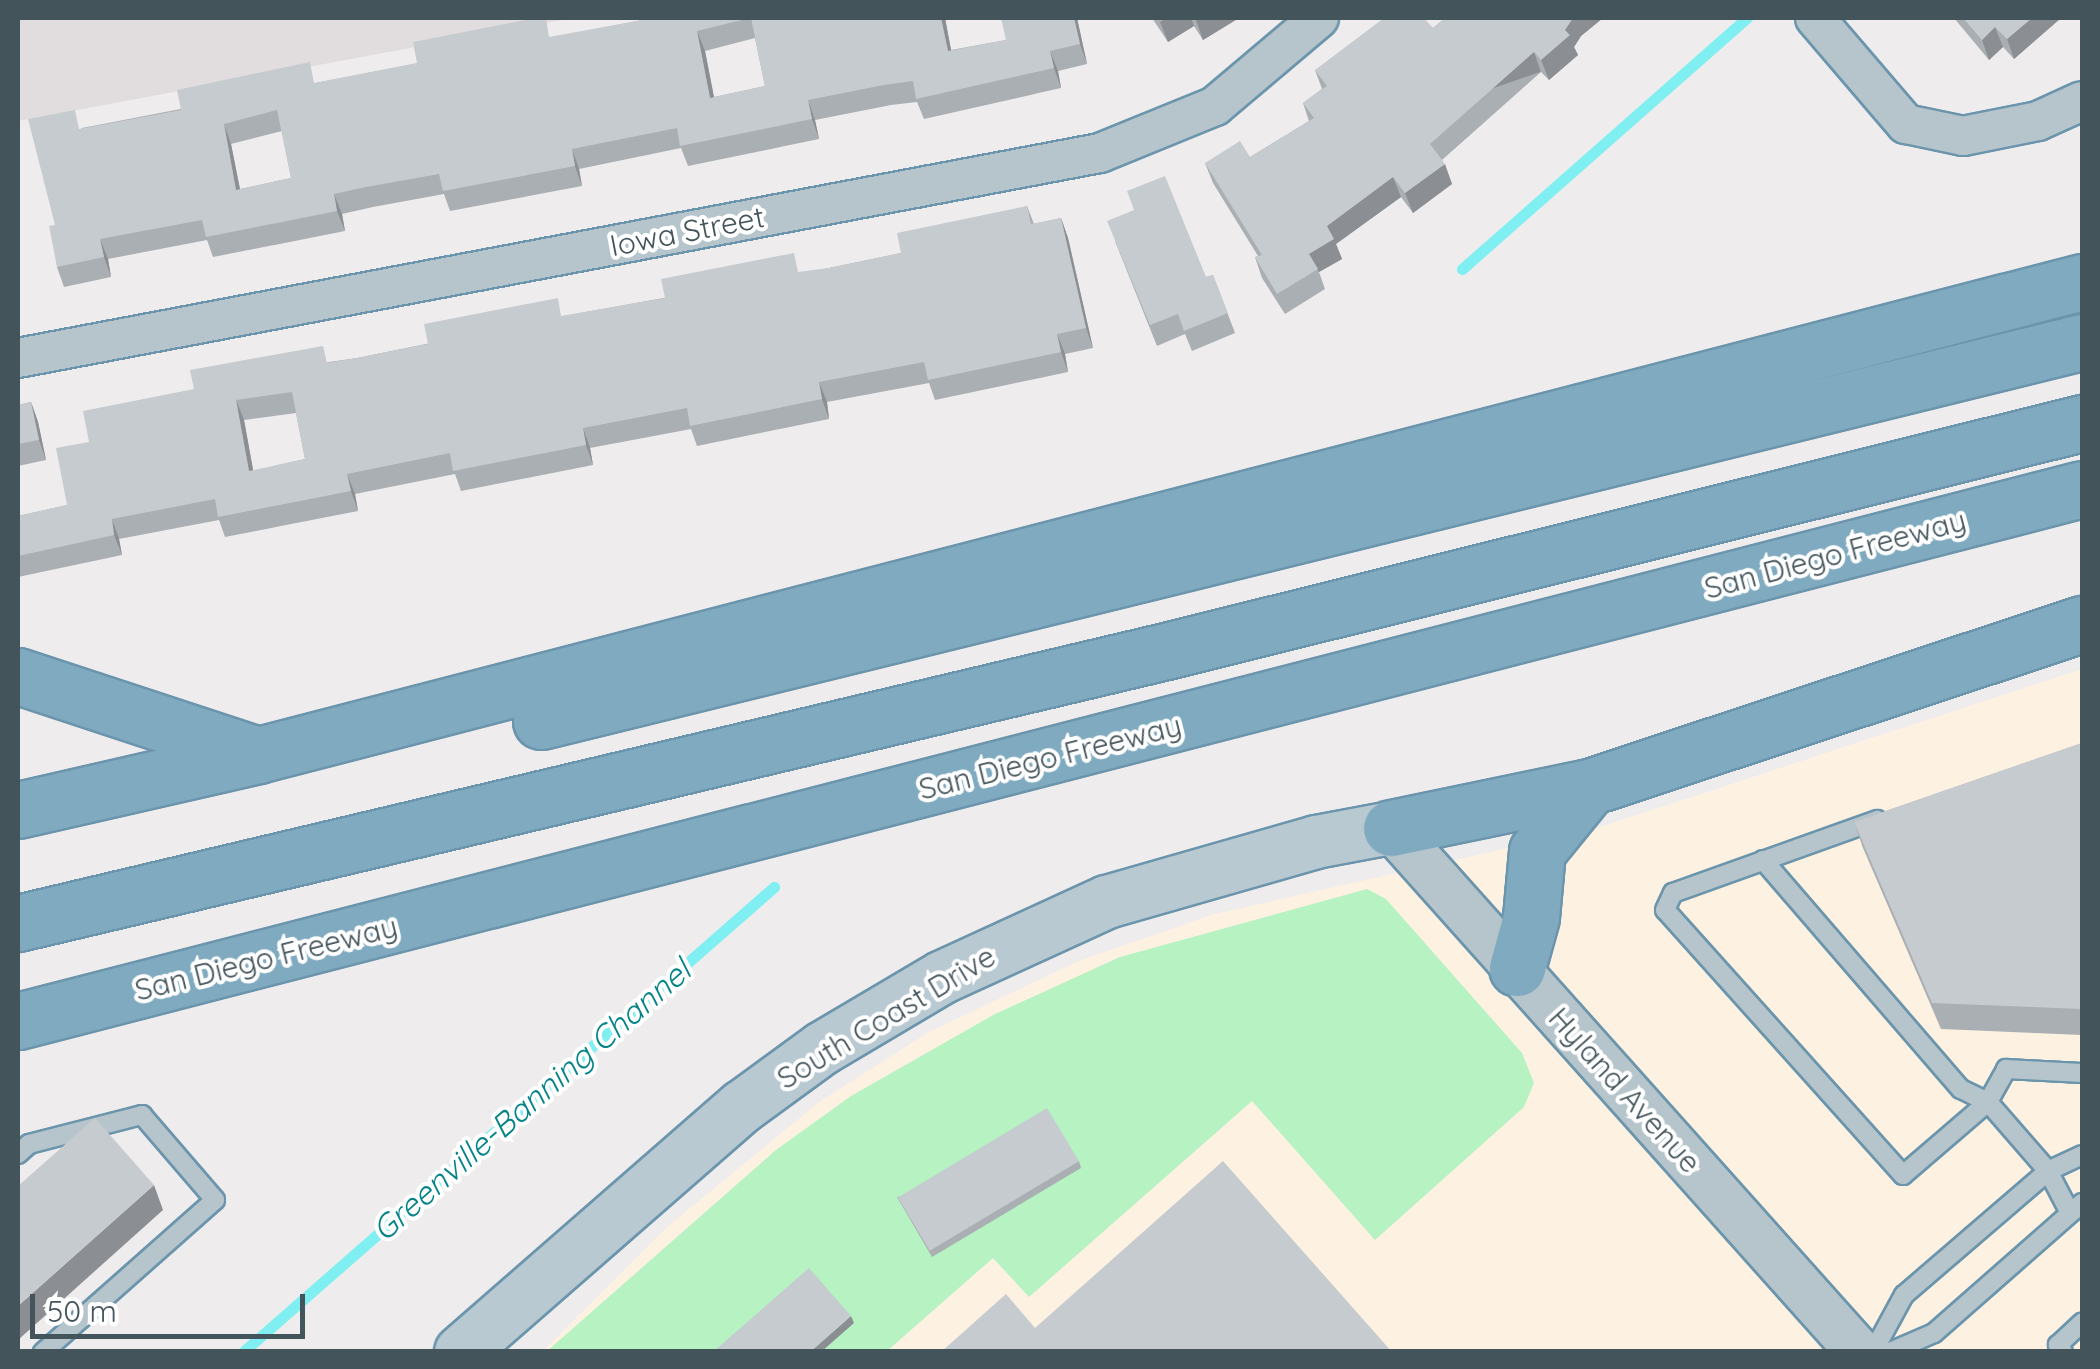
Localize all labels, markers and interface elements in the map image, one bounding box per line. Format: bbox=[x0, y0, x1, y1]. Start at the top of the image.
street label: Iowa Street bbox=[607, 198, 767, 264]
street label: San Diego Freeway bbox=[1700, 502, 1970, 606]
street label: San Diego Freeway bbox=[915, 707, 1185, 807]
street label: San Diego Freeway bbox=[131, 908, 401, 1008]
street label: South Coast Drive bbox=[770, 938, 1002, 1096]
water label: Greenville-Banning Channel bbox=[364, 951, 698, 1249]
street label: Hyland Avenue bbox=[1541, 1000, 1709, 1180]
scale bar bbox=[35, 1274, 310, 1336]
text: 50 m bbox=[47, 1292, 117, 1330]

